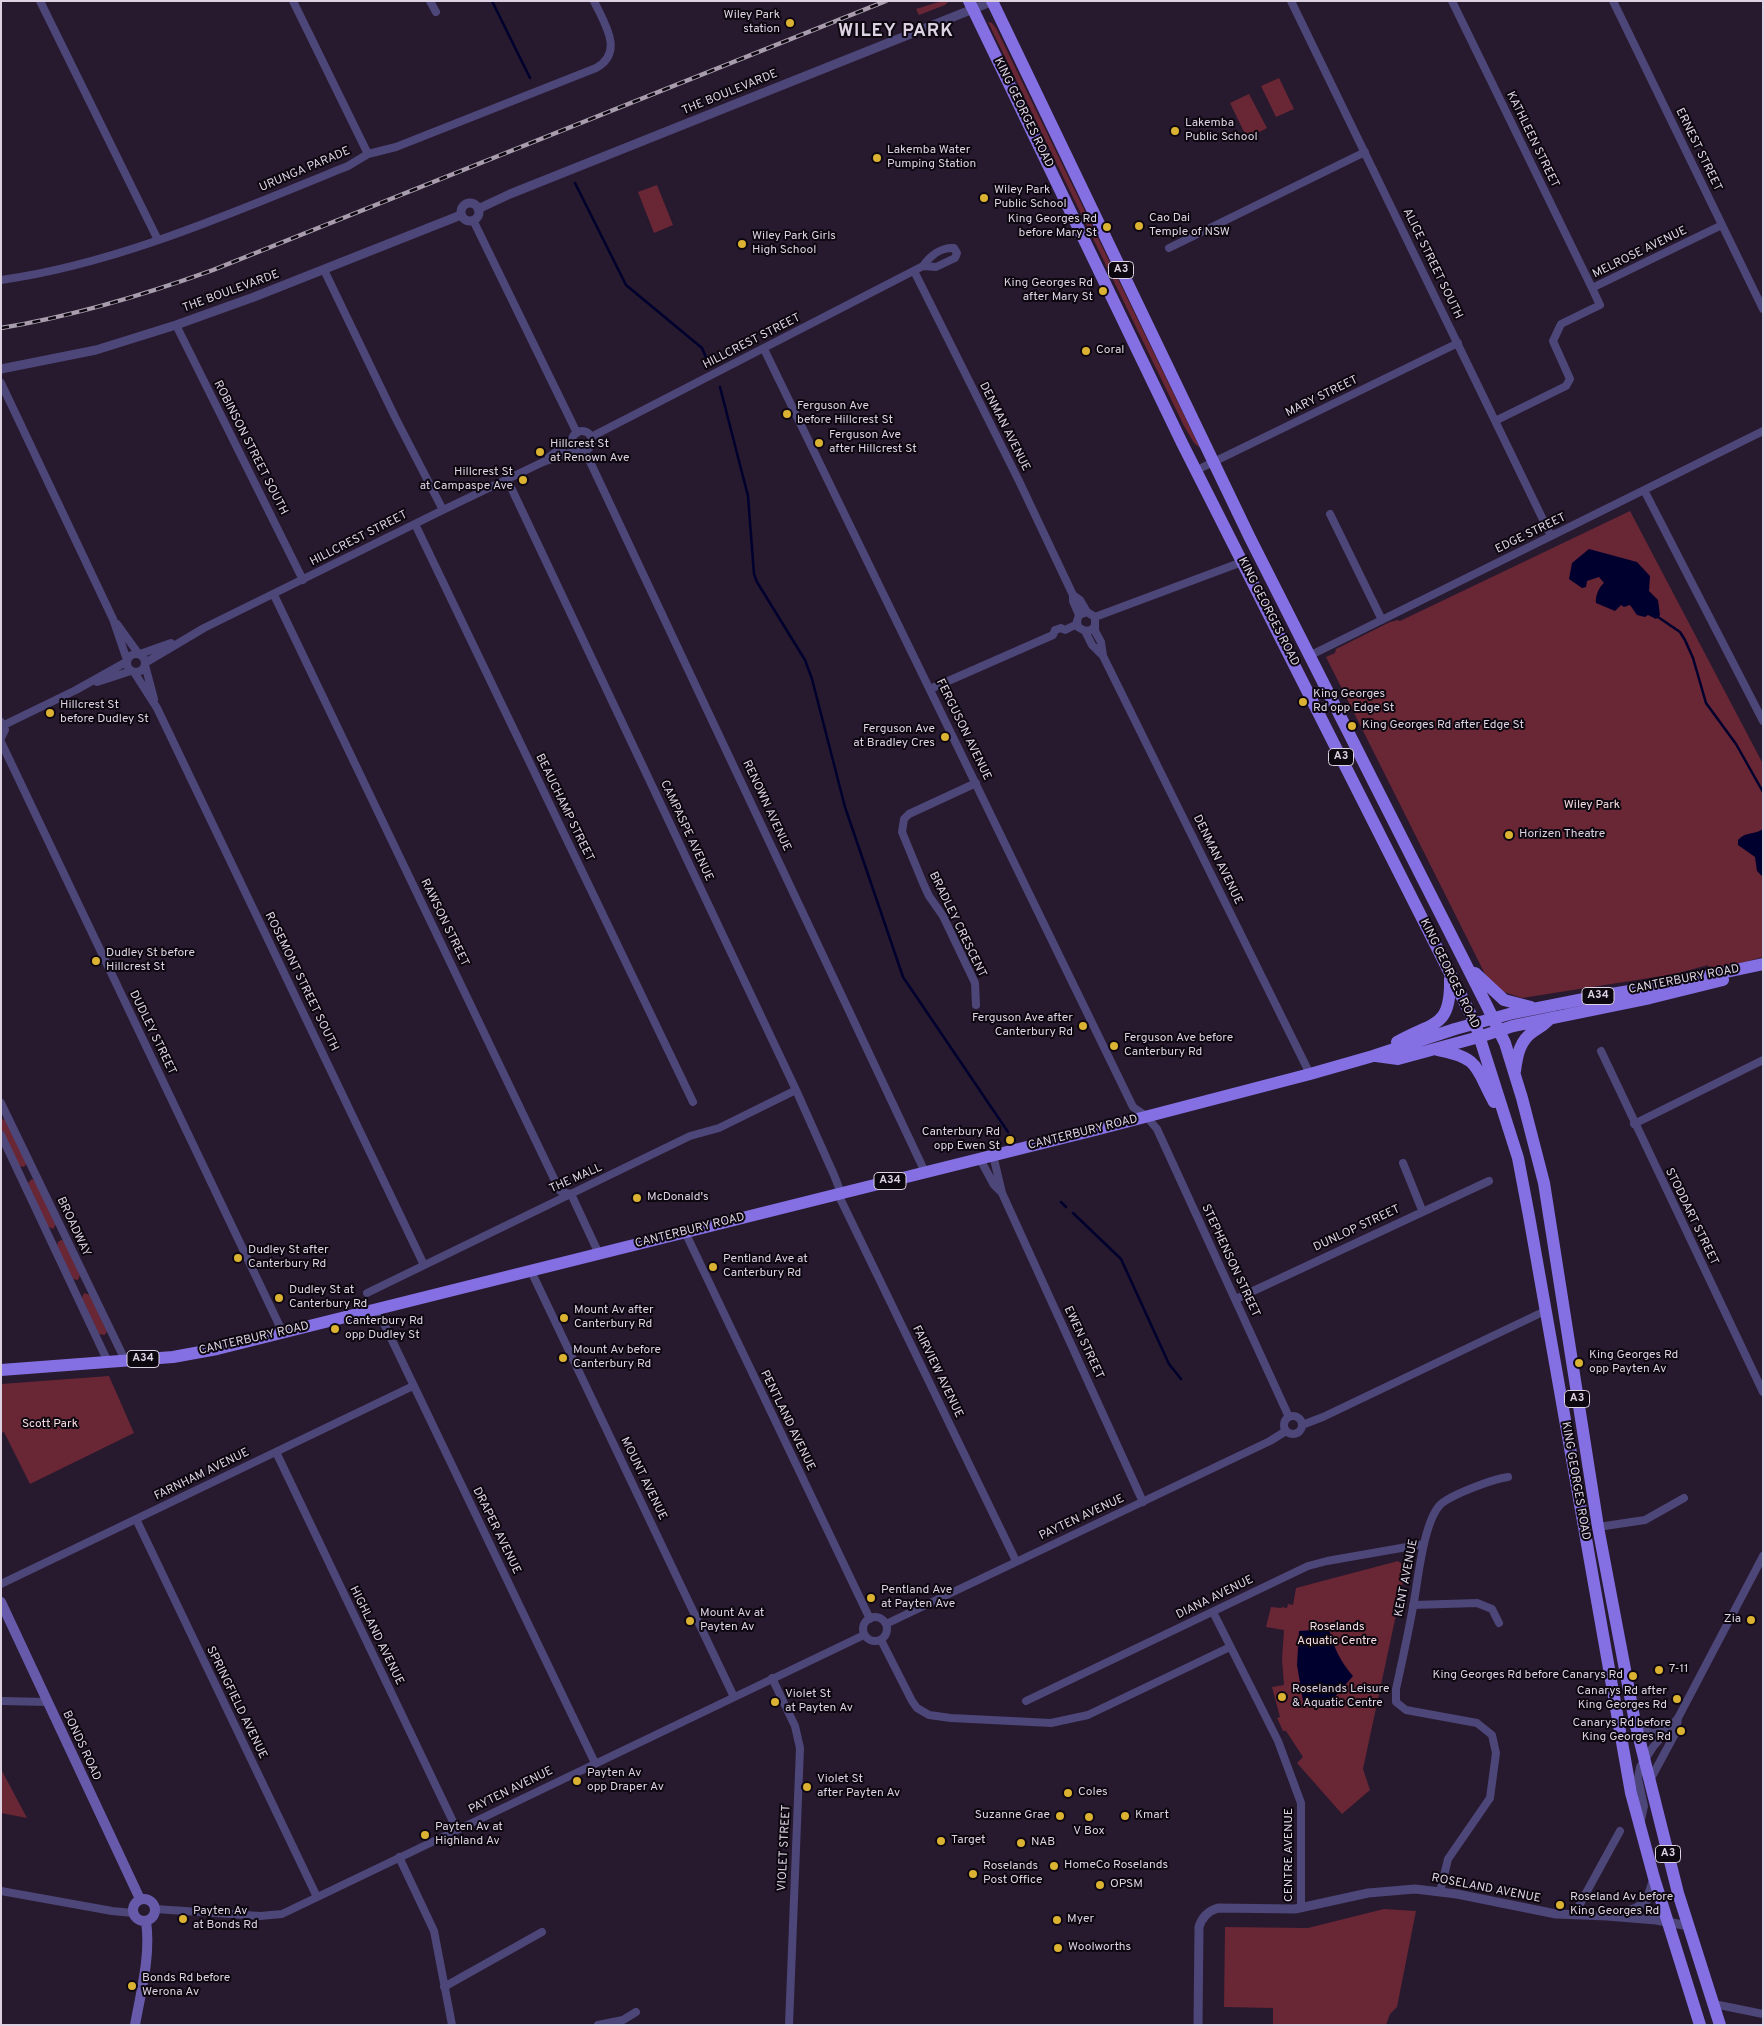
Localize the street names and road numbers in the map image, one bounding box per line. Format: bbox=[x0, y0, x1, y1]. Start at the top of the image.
street label: KING GEORGES ROAD bbox=[990, 56, 1056, 170]
street label: THE BOULEVARDE bbox=[680, 67, 780, 119]
street label: KATHLEEN STREET bbox=[1502, 90, 1562, 190]
street label: ERNEST STREET bbox=[1672, 106, 1724, 194]
street label: URUNGA PARADE bbox=[258, 144, 352, 196]
street label: ALICE STREET SOUTH bbox=[1399, 206, 1465, 322]
street label: MELROSE AVENUE bbox=[1591, 224, 1689, 282]
road number: A3 bbox=[1108, 262, 1134, 278]
street label: THE BOULEVARDE bbox=[181, 268, 281, 316]
street label: HILLCREST STREET bbox=[701, 311, 803, 373]
street label: MARY STREET bbox=[1283, 373, 1361, 421]
street label: ROBINSON STREET SOUTH bbox=[210, 378, 290, 518]
street label: DENMAN AVENUE bbox=[975, 380, 1033, 474]
street label: HILLCREST STREET bbox=[308, 508, 410, 570]
street label: EDGE STREET bbox=[1493, 511, 1569, 557]
street label: KING GEORGES ROAD bbox=[1234, 555, 1302, 669]
street label: FERGUSON AVENUE bbox=[932, 677, 994, 783]
road number: A3 bbox=[1328, 749, 1354, 766]
street label: BEAUCHAMP STREET bbox=[532, 752, 596, 864]
street label: RENOWN AVENUE bbox=[739, 758, 793, 854]
street label: CAMPASPE AVENUE bbox=[656, 778, 716, 884]
street label: DENMAN AVENUE bbox=[1189, 813, 1245, 907]
street label: BRADLEY CRESCENT bbox=[925, 870, 989, 980]
street label: RAWSON STREET bbox=[417, 877, 471, 969]
street label: ROSEMONT STREET SOUTH bbox=[261, 910, 341, 1054]
street label: KING GEORGES ROAD bbox=[1416, 917, 1482, 1031]
street label: CANTERBURY ROAD bbox=[1627, 962, 1741, 998]
road number: A34 bbox=[1582, 988, 1614, 1004]
street label: DUDLEY STREET bbox=[125, 989, 179, 1077]
street label: CANTERBURY ROAD bbox=[1027, 1112, 1139, 1154]
street label: THE MALL bbox=[547, 1161, 605, 1197]
street label: STODDART STREET bbox=[1661, 1166, 1721, 1268]
road number: A34 bbox=[874, 1172, 906, 1190]
street label: BROADWAY bbox=[53, 1195, 93, 1259]
street label: STEPHENSON STREET bbox=[1198, 1202, 1262, 1320]
street label: DUNLOP STREET bbox=[1311, 1203, 1403, 1255]
street label: CANTERBURY ROAD bbox=[634, 1210, 746, 1252]
street label: EWEN STREET bbox=[1060, 1304, 1106, 1382]
street label: CANTERBURY ROAD bbox=[198, 1319, 310, 1359]
street label: FAIRVIEW AVENUE bbox=[908, 1323, 966, 1421]
road number: A34 bbox=[127, 1350, 159, 1368]
street label: PENTLAND AVENUE bbox=[756, 1368, 818, 1474]
road number: A3 bbox=[1564, 1390, 1590, 1408]
street label: KING GEORGES ROAD bbox=[1557, 1421, 1593, 1541]
street label: MOUNT AVENUE bbox=[617, 1435, 669, 1523]
street label: FARNHAM AVENUE bbox=[152, 1446, 252, 1504]
street label: DRAPER AVENUE bbox=[469, 1485, 523, 1577]
street label: PAYTEN AVENUE bbox=[1037, 1492, 1127, 1544]
street label: KENT AVENUE bbox=[1392, 1538, 1422, 1618]
street label: DIANA AVENUE bbox=[1174, 1573, 1256, 1623]
street label: HIGHLAND AVENUE bbox=[346, 1584, 406, 1688]
street label: SPRINGFIELD AVENUE bbox=[202, 1644, 270, 1762]
street label: BONDS ROAD bbox=[59, 1709, 103, 1783]
street label: PAYTEN AVENUE bbox=[466, 1764, 556, 1818]
street label: VIOLET STREET bbox=[776, 1804, 794, 1892]
street label: CENTRE AVENUE bbox=[1283, 1808, 1297, 1902]
road number: A3 bbox=[1656, 1846, 1680, 1862]
street label: ROSELAND AVENUE bbox=[1430, 1871, 1542, 1907]

